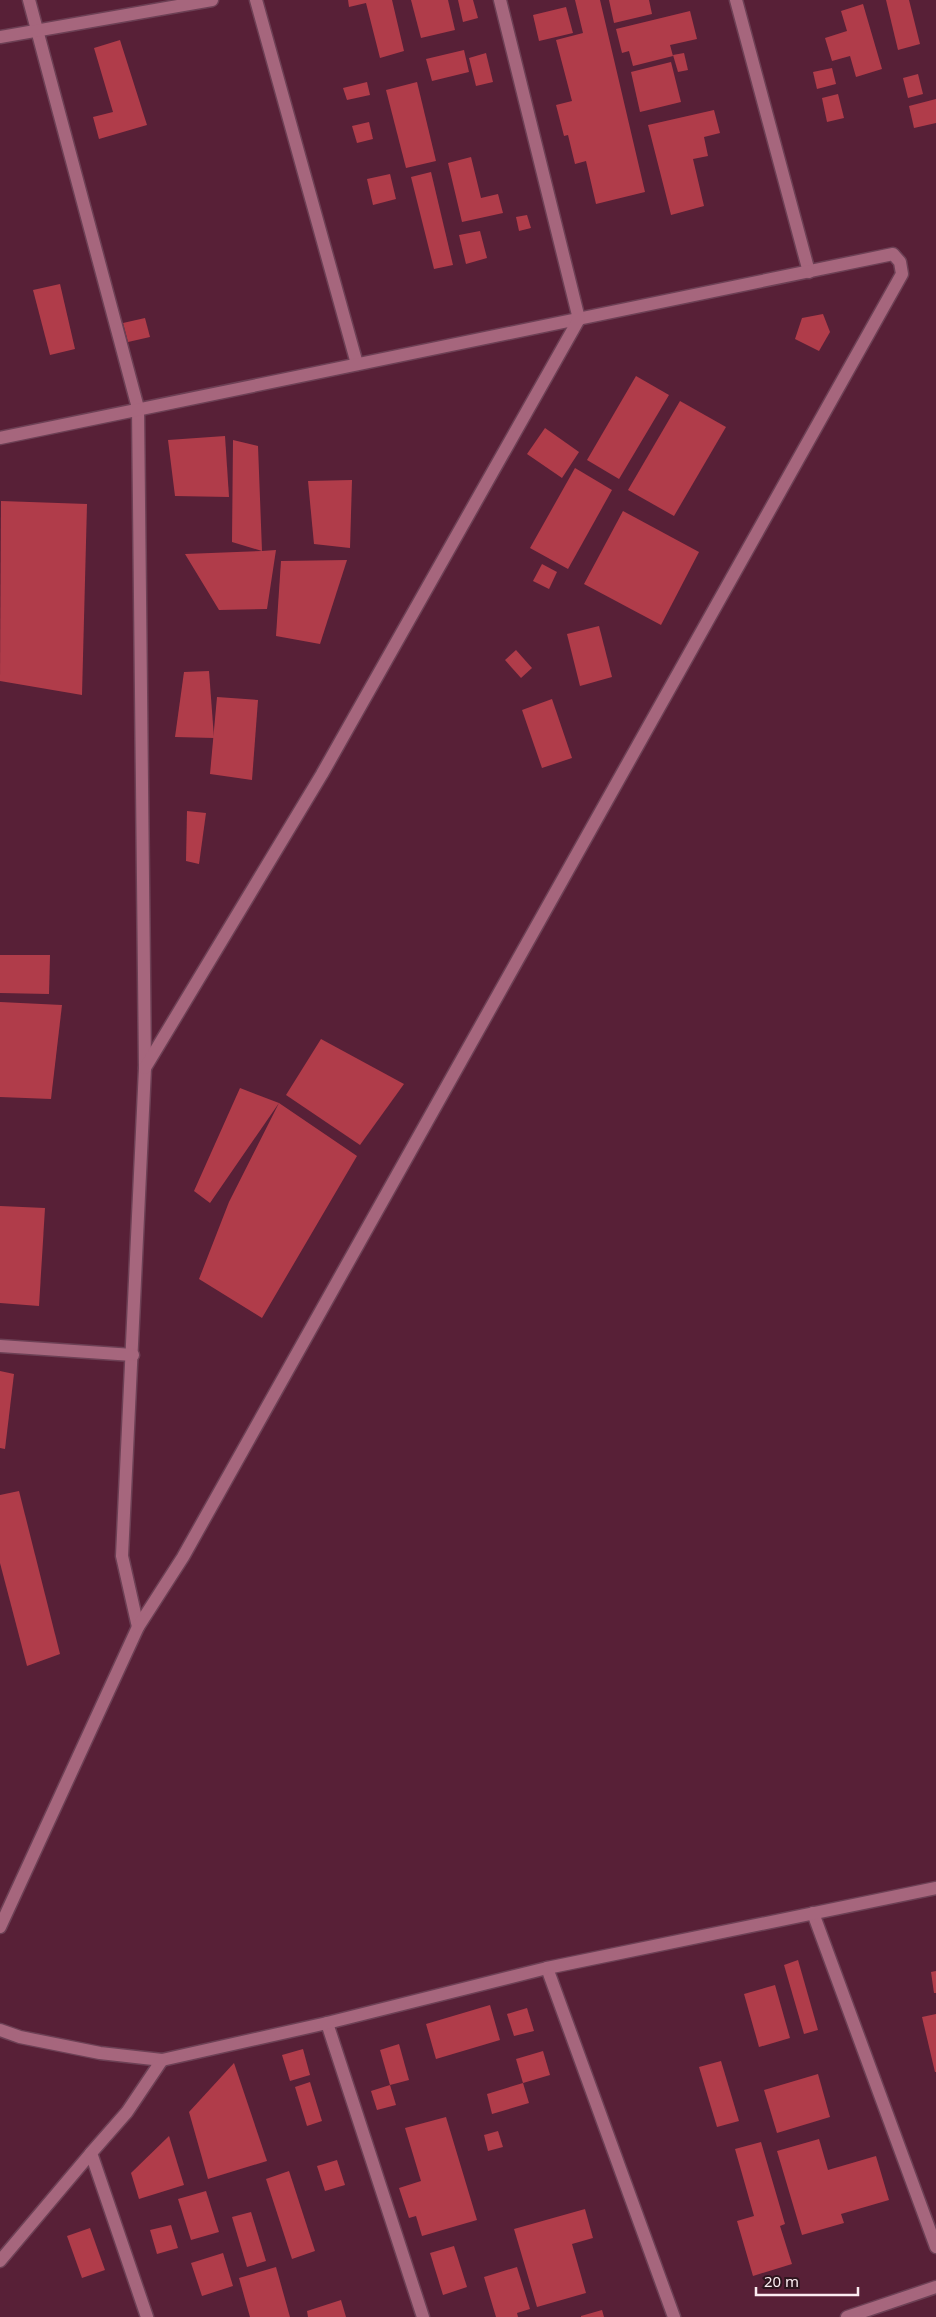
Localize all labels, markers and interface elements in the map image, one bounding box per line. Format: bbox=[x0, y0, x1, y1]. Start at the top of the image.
scale bar bbox=[756, 2264, 858, 2296]
text: 20 m bbox=[764, 2271, 799, 2291]

